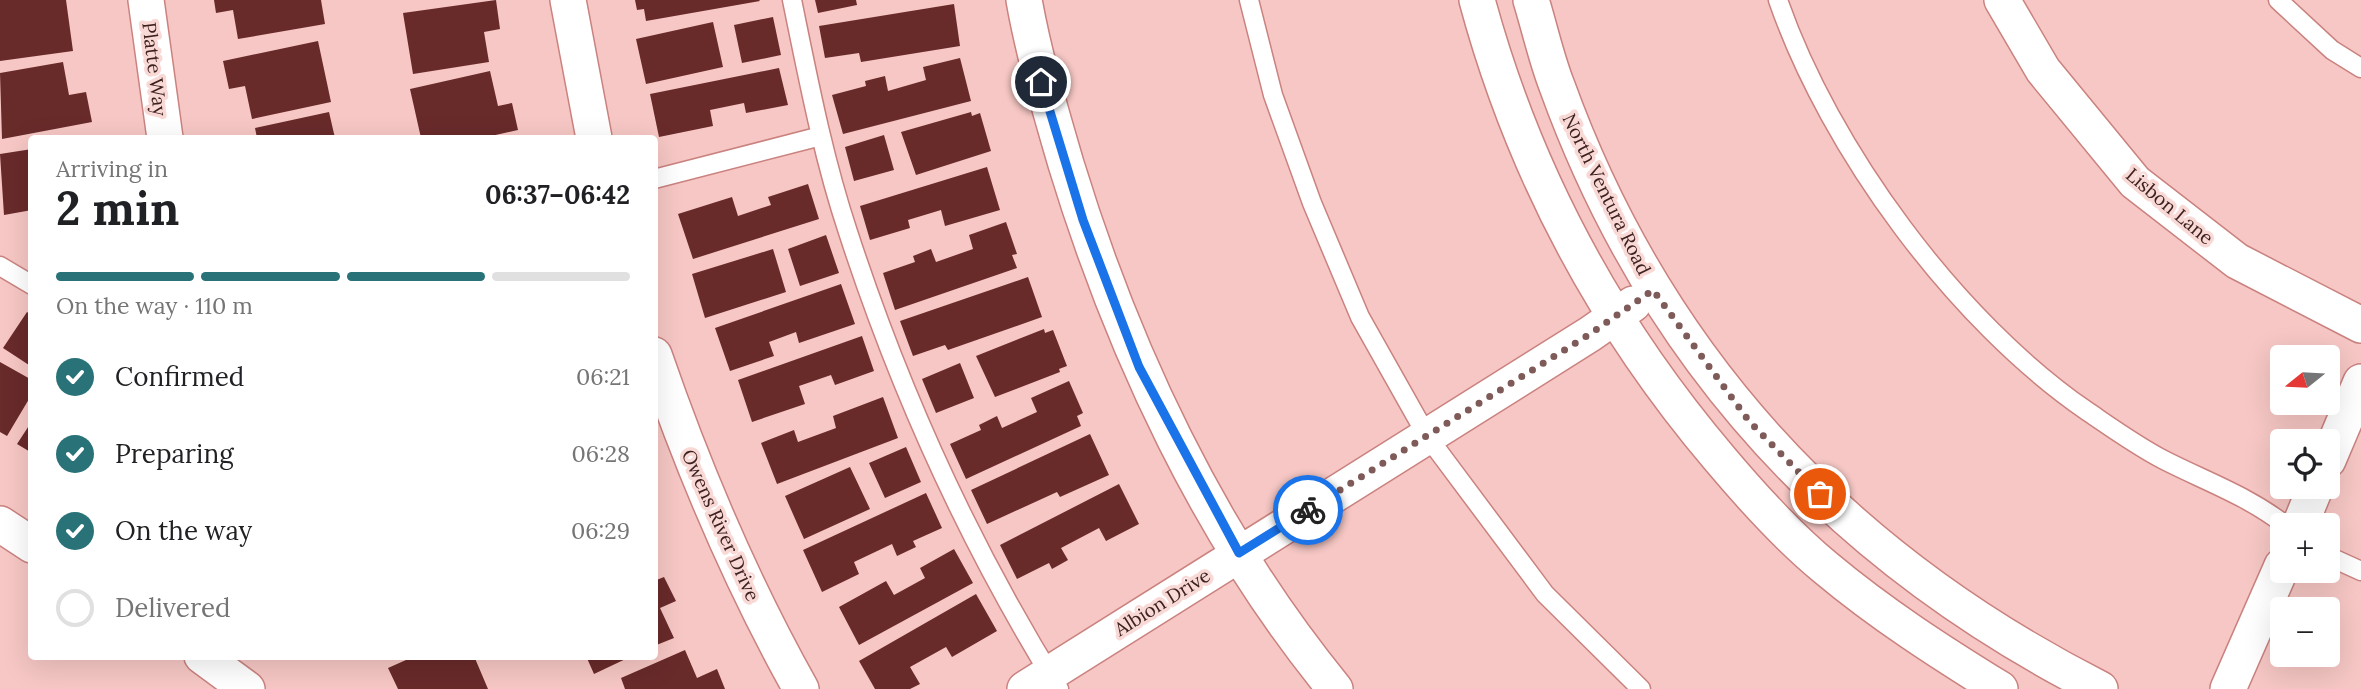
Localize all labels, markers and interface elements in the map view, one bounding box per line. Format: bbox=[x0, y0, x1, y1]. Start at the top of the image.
street label: Platte Way bbox=[137, 21, 173, 117]
pin bbox=[1011, 52, 1071, 112]
icon: home bbox=[1022, 63, 1060, 101]
street label: North Ventura Road bbox=[1558, 109, 1656, 279]
text: Arriving in bbox=[56, 154, 168, 183]
street label: Lisbon Lane bbox=[2121, 162, 2219, 250]
text: 06:37–06:42 bbox=[485, 178, 630, 211]
text: 2 min bbox=[56, 179, 179, 238]
text: On the way · 110 m bbox=[56, 291, 253, 320]
north arrow bbox=[2270, 345, 2340, 415]
map controls bbox=[2270, 345, 2340, 667]
icon: check bbox=[56, 358, 94, 396]
text: Confirmed bbox=[115, 360, 244, 393]
text: 06:21 bbox=[576, 362, 630, 391]
button: locate bbox=[2270, 429, 2340, 499]
icon: check bbox=[56, 435, 94, 473]
text: Preparing bbox=[115, 437, 234, 470]
text: 06:28 bbox=[571, 439, 630, 468]
street label: Owens River Drive bbox=[677, 445, 765, 605]
pin bbox=[1790, 464, 1850, 524]
courier bbox=[1273, 475, 1343, 545]
icon: bag bbox=[1801, 475, 1839, 513]
icon: bike bbox=[1289, 491, 1327, 529]
icon: check bbox=[56, 512, 94, 550]
button: + bbox=[2270, 513, 2340, 583]
text: On the way bbox=[115, 514, 252, 547]
text: 06:29 bbox=[571, 516, 630, 545]
street label: Albion Drive bbox=[1109, 563, 1214, 641]
text: Delivered bbox=[115, 591, 231, 624]
button: − bbox=[2270, 597, 2340, 667]

